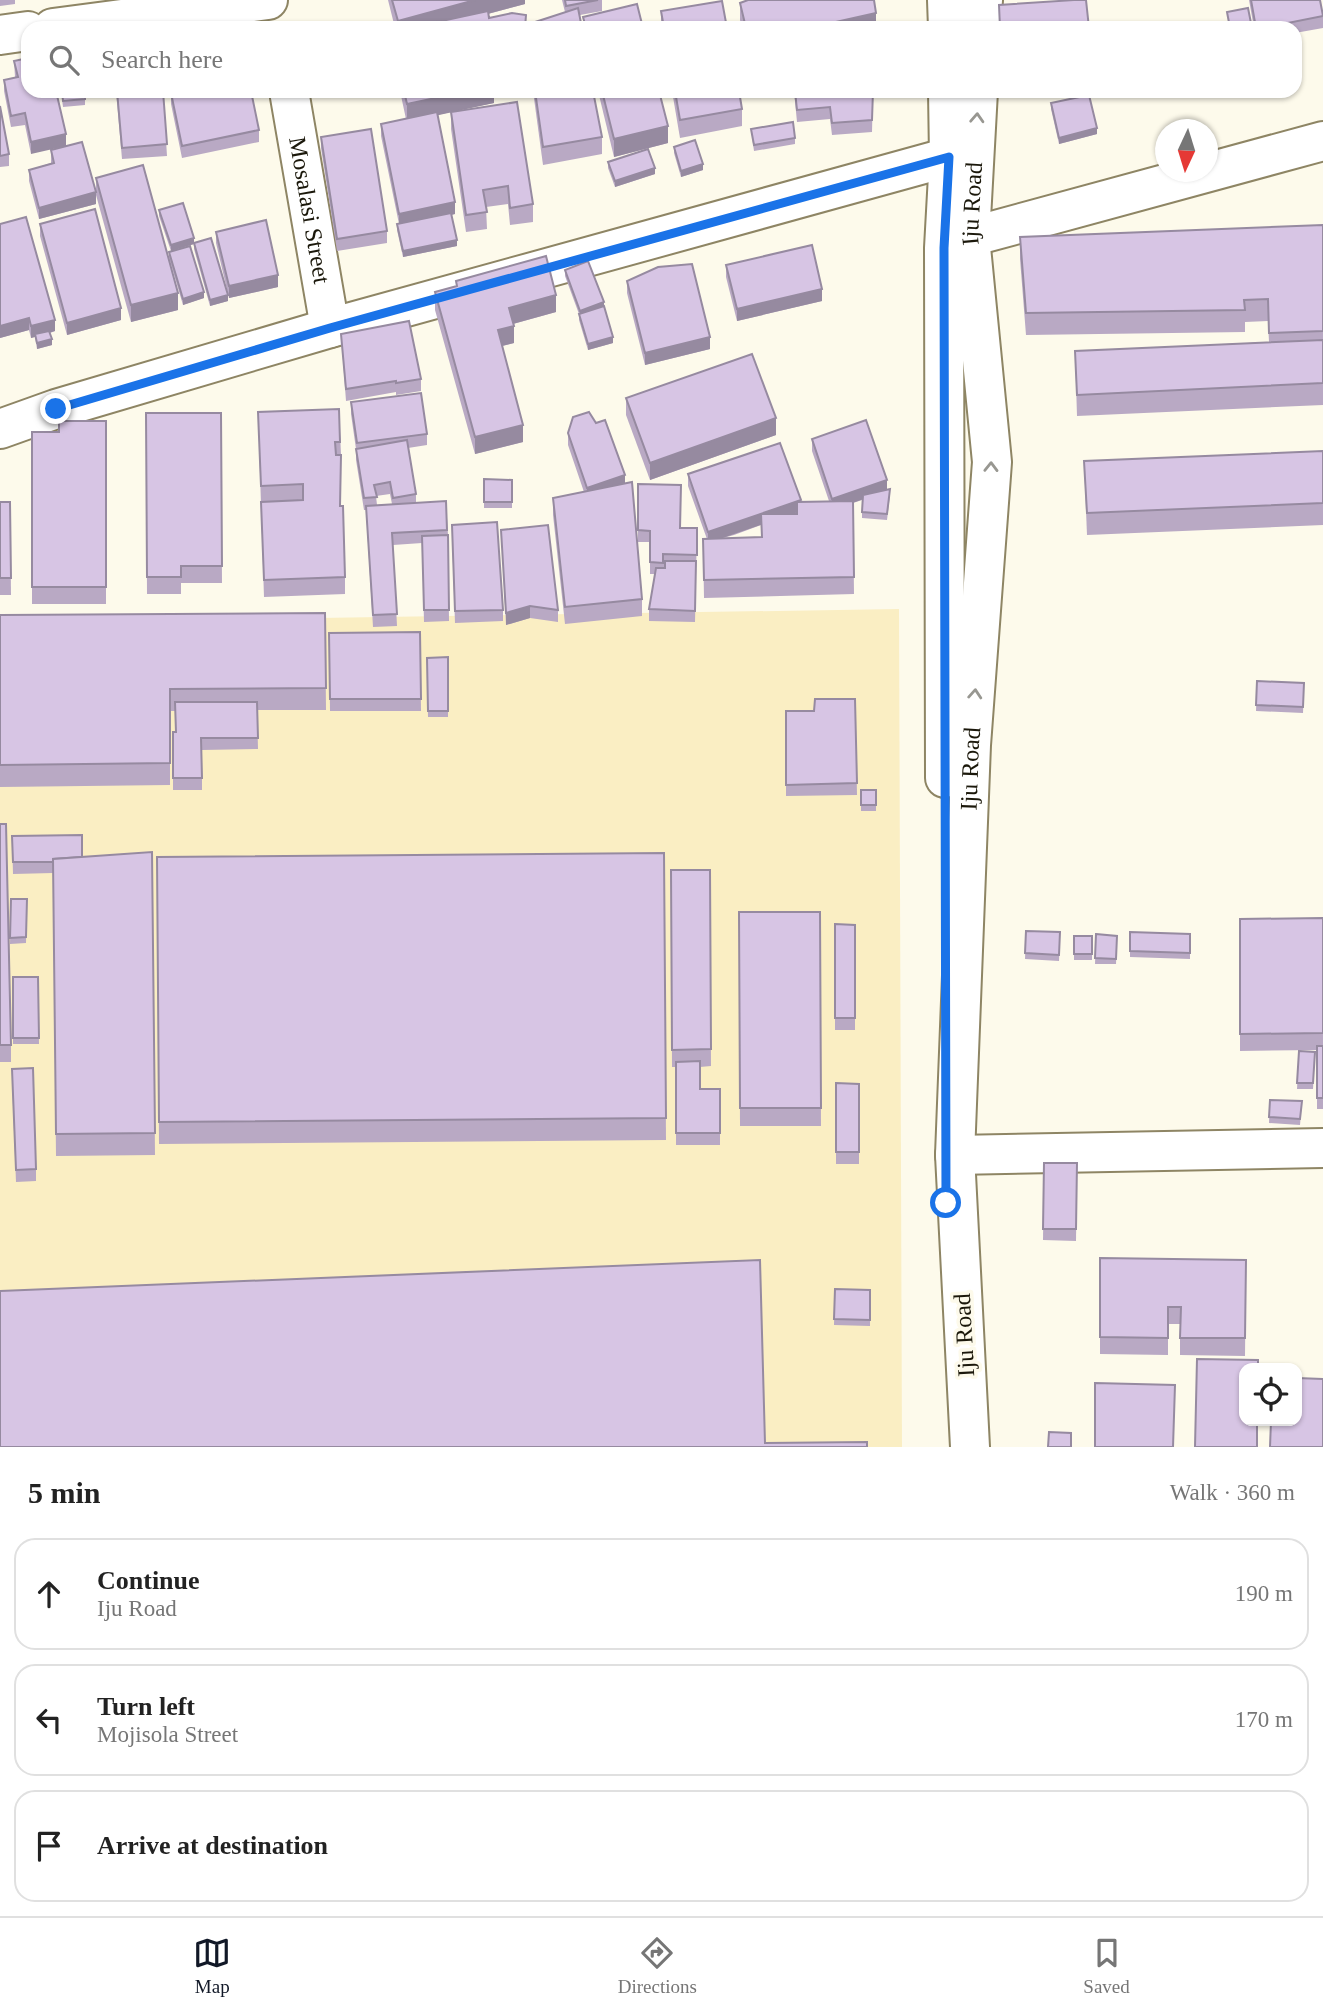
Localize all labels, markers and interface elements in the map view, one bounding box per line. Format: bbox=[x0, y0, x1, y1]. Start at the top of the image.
search box bbox=[21, 21, 1302, 98]
icon: search bbox=[45, 41, 83, 79]
text: Search here bbox=[101, 45, 223, 74]
one-way arrow bbox=[969, 112, 984, 123]
north arrow bbox=[1155, 119, 1218, 182]
street label: Mosalasi Street bbox=[284, 135, 335, 286]
street label: Iju Road bbox=[957, 161, 987, 246]
route end bbox=[40, 393, 71, 424]
one-way arrow bbox=[983, 461, 999, 471]
one-way arrow bbox=[967, 688, 982, 699]
street label: Iju Road bbox=[955, 726, 985, 811]
route start bbox=[930, 1187, 961, 1218]
street label: Iju Road bbox=[949, 1293, 979, 1377]
map controls bbox=[1239, 1363, 1302, 1426]
button: locate bbox=[1239, 1363, 1302, 1426]
text: 5 min bbox=[28, 1476, 101, 1509]
text: Walk · 360 m bbox=[1170, 1480, 1295, 1505]
text: Continue bbox=[97, 1566, 200, 1595]
icon: ahead bbox=[30, 1575, 68, 1613]
text: 190 m bbox=[1235, 1581, 1293, 1606]
text: Iju Road bbox=[97, 1596, 177, 1621]
text: Turn left bbox=[97, 1692, 195, 1721]
icon: left bbox=[30, 1701, 68, 1739]
text: 170 m bbox=[1235, 1707, 1293, 1732]
text: Mojisola Street bbox=[97, 1722, 238, 1747]
icon: arrive bbox=[30, 1827, 68, 1865]
text: Arrive at destination bbox=[97, 1831, 328, 1860]
tab: Map bbox=[193, 1934, 231, 1998]
tab: Directions bbox=[618, 1934, 697, 1998]
tab: Saved bbox=[1083, 1934, 1130, 1998]

